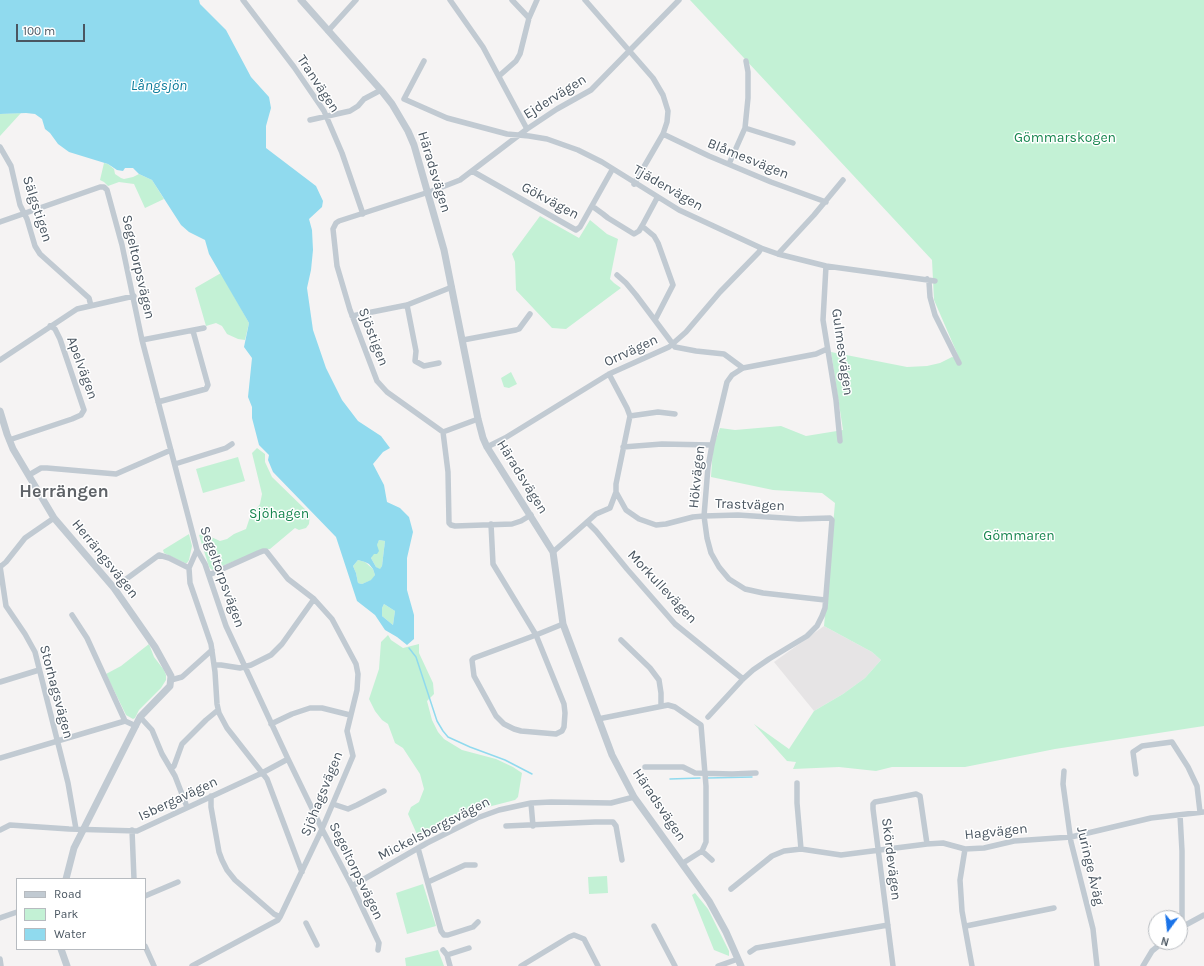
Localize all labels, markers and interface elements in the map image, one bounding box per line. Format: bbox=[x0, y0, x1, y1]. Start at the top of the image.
scale bar bbox=[18, 16, 87, 42]
text: 100 m bbox=[23, 24, 55, 38]
street label: Tranvägen bbox=[293, 52, 343, 116]
street label: Ejdervägen bbox=[520, 71, 590, 123]
water label: Långsjön bbox=[131, 77, 187, 95]
street label: Häradsvägen bbox=[414, 129, 454, 215]
park label: Gömmarskogen bbox=[1014, 130, 1116, 146]
street label: Blåmesvägen bbox=[705, 135, 791, 183]
street label: Tjädervägen bbox=[630, 161, 706, 215]
street label: Sälgstigen bbox=[18, 174, 56, 244]
street label: Gökvägen bbox=[518, 179, 582, 223]
street label: Segeltorpsvägen bbox=[118, 213, 158, 321]
street label: Sjöstigen bbox=[354, 306, 392, 368]
street label: Gulmesvägen bbox=[828, 308, 856, 396]
street label: Orrvägen bbox=[601, 331, 661, 371]
street label: Apelvägen bbox=[63, 334, 101, 402]
street label: Häradsvägen bbox=[493, 437, 551, 517]
street label: Hökvägen bbox=[685, 445, 709, 509]
district label: Herrängen bbox=[19, 481, 109, 503]
street label: Trastvägen bbox=[715, 495, 785, 515]
park label: Sjöhagen bbox=[249, 506, 309, 522]
street label: Herrängsvägen bbox=[68, 516, 142, 602]
street label: Segeltorpsvägen bbox=[196, 524, 248, 630]
park label: Gömmaren bbox=[983, 528, 1055, 544]
street label: Morkullevägen bbox=[624, 547, 700, 627]
street label: Storhagsvägen bbox=[35, 643, 77, 741]
street label: Sjöhagsvägen bbox=[297, 749, 347, 839]
street label: Häradsvägen bbox=[629, 766, 689, 844]
street label: Isbergavägen bbox=[136, 773, 220, 825]
street label: Mickelsbergsvägen bbox=[375, 793, 493, 865]
street label: Skördevägen bbox=[878, 817, 904, 901]
street label: Segeltorpsvägen bbox=[325, 819, 387, 923]
street label: Hagvägen bbox=[964, 820, 1028, 844]
street label: Juringe Åväg bbox=[1073, 825, 1107, 907]
legend bbox=[16, 878, 146, 950]
text: Road bbox=[54, 887, 82, 901]
text: Park bbox=[54, 907, 78, 921]
north arrow bbox=[1148, 910, 1188, 950]
text: Water bbox=[54, 927, 86, 941]
text: N bbox=[1160, 934, 1171, 948]

